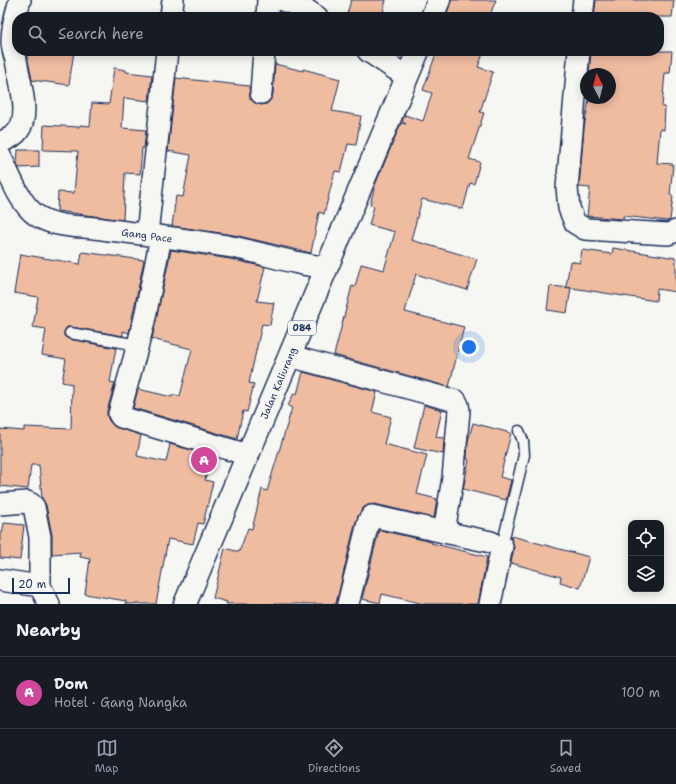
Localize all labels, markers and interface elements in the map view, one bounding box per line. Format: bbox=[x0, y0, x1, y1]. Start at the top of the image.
search box bbox=[12, 12, 664, 56]
icon: search bbox=[26, 23, 48, 45]
text: Search here bbox=[58, 24, 144, 44]
north arrow bbox=[580, 68, 616, 104]
street label: Gang Pace bbox=[121, 225, 174, 246]
road number: 084 bbox=[288, 321, 316, 335]
your location bbox=[459, 337, 479, 357]
street label: Jalan Kaliurang bbox=[257, 345, 299, 421]
pin: A bbox=[191, 445, 217, 475]
map controls bbox=[628, 520, 664, 592]
button: locate bbox=[628, 520, 664, 556]
button: layers bbox=[628, 556, 664, 592]
scale bar bbox=[12, 576, 70, 595]
text: 20 m bbox=[18, 577, 46, 592]
text: Nearby bbox=[16, 619, 81, 641]
text: Dom bbox=[54, 674, 88, 694]
text: A bbox=[24, 684, 34, 701]
text: 100 m bbox=[621, 684, 660, 701]
text: Hotel · Gang Nangka bbox=[54, 694, 187, 711]
tab: Map bbox=[95, 737, 118, 776]
tab: Directions bbox=[308, 737, 360, 776]
tab: Saved bbox=[550, 737, 581, 776]

